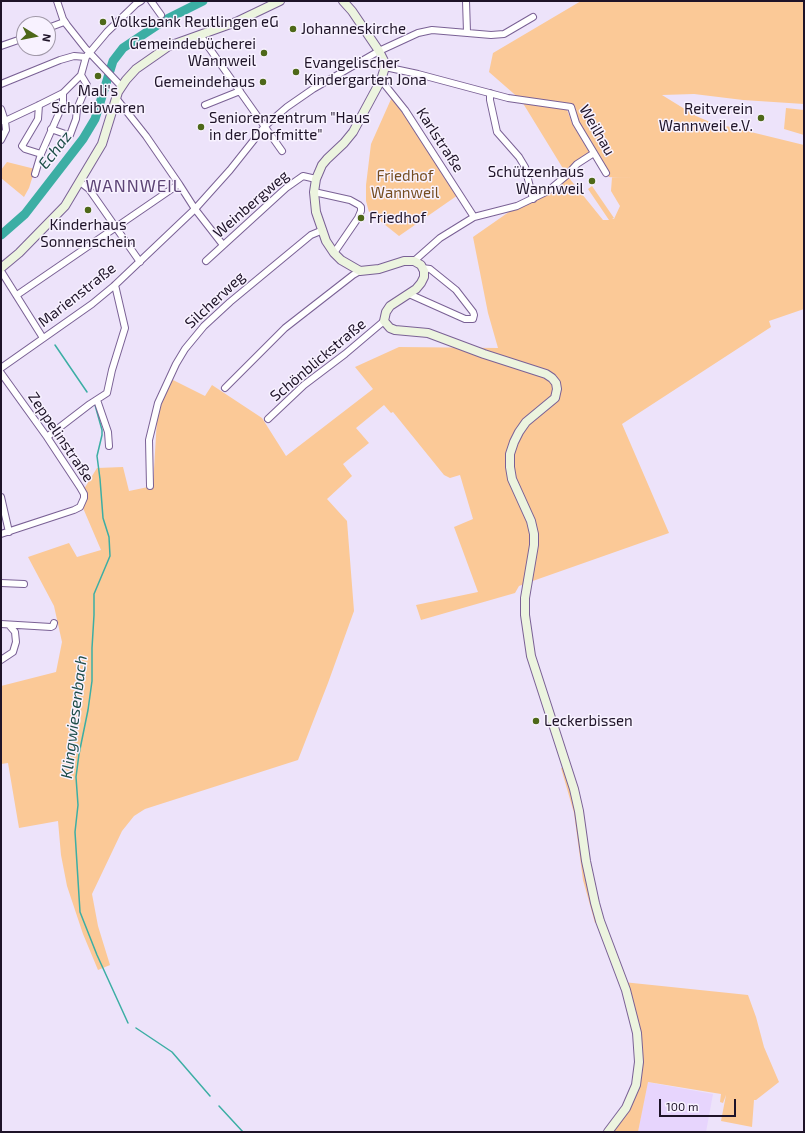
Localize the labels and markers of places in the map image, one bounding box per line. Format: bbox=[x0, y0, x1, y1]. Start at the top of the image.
place label: Volksbank Reutlingen eG bbox=[111, 13, 279, 31]
marker: Volksbank Reutlingen eG bbox=[98, 17, 108, 27]
place label: Johanneskirche bbox=[301, 20, 406, 38]
marker: Johanneskirche bbox=[288, 24, 298, 34]
place label: Gemeindebücherei Wannweil bbox=[129, 35, 256, 70]
marker: Gemeindebücherei Wannweil bbox=[259, 48, 269, 58]
place label: Evangelischer Kindergarten Jona bbox=[304, 54, 427, 89]
marker: Evangelischer Kindergarten Jona bbox=[291, 67, 301, 77]
marker: Mali's Schreibwaren bbox=[93, 71, 103, 81]
place label: Gemeindehaus bbox=[154, 73, 255, 91]
marker: Gemeindehaus bbox=[258, 77, 268, 87]
place label: Mali's Schreibwaren bbox=[51, 82, 145, 117]
place label: Reitverein Wannweil e.V. bbox=[659, 100, 753, 135]
place label: Seniorenzentrum "Haus in der Dorfmitte" bbox=[209, 109, 370, 144]
marker: Reitverein Wannweil e.V. bbox=[756, 113, 766, 123]
marker: Seniorenzentrum "Haus in der Dorfmitte" bbox=[196, 122, 206, 132]
place label: Schützenhaus Wannweil bbox=[488, 163, 584, 198]
marker: Schützenhaus Wannweil bbox=[587, 176, 597, 186]
marker: Kinderhaus Sonnenschein bbox=[83, 205, 93, 215]
place label: Friedhof bbox=[369, 209, 426, 227]
marker: Friedhof bbox=[356, 213, 366, 223]
place label: Kinderhaus Sonnenschein bbox=[40, 216, 136, 251]
place label: Leckerbissen bbox=[544, 712, 633, 730]
marker: Leckerbissen bbox=[531, 716, 541, 726]

